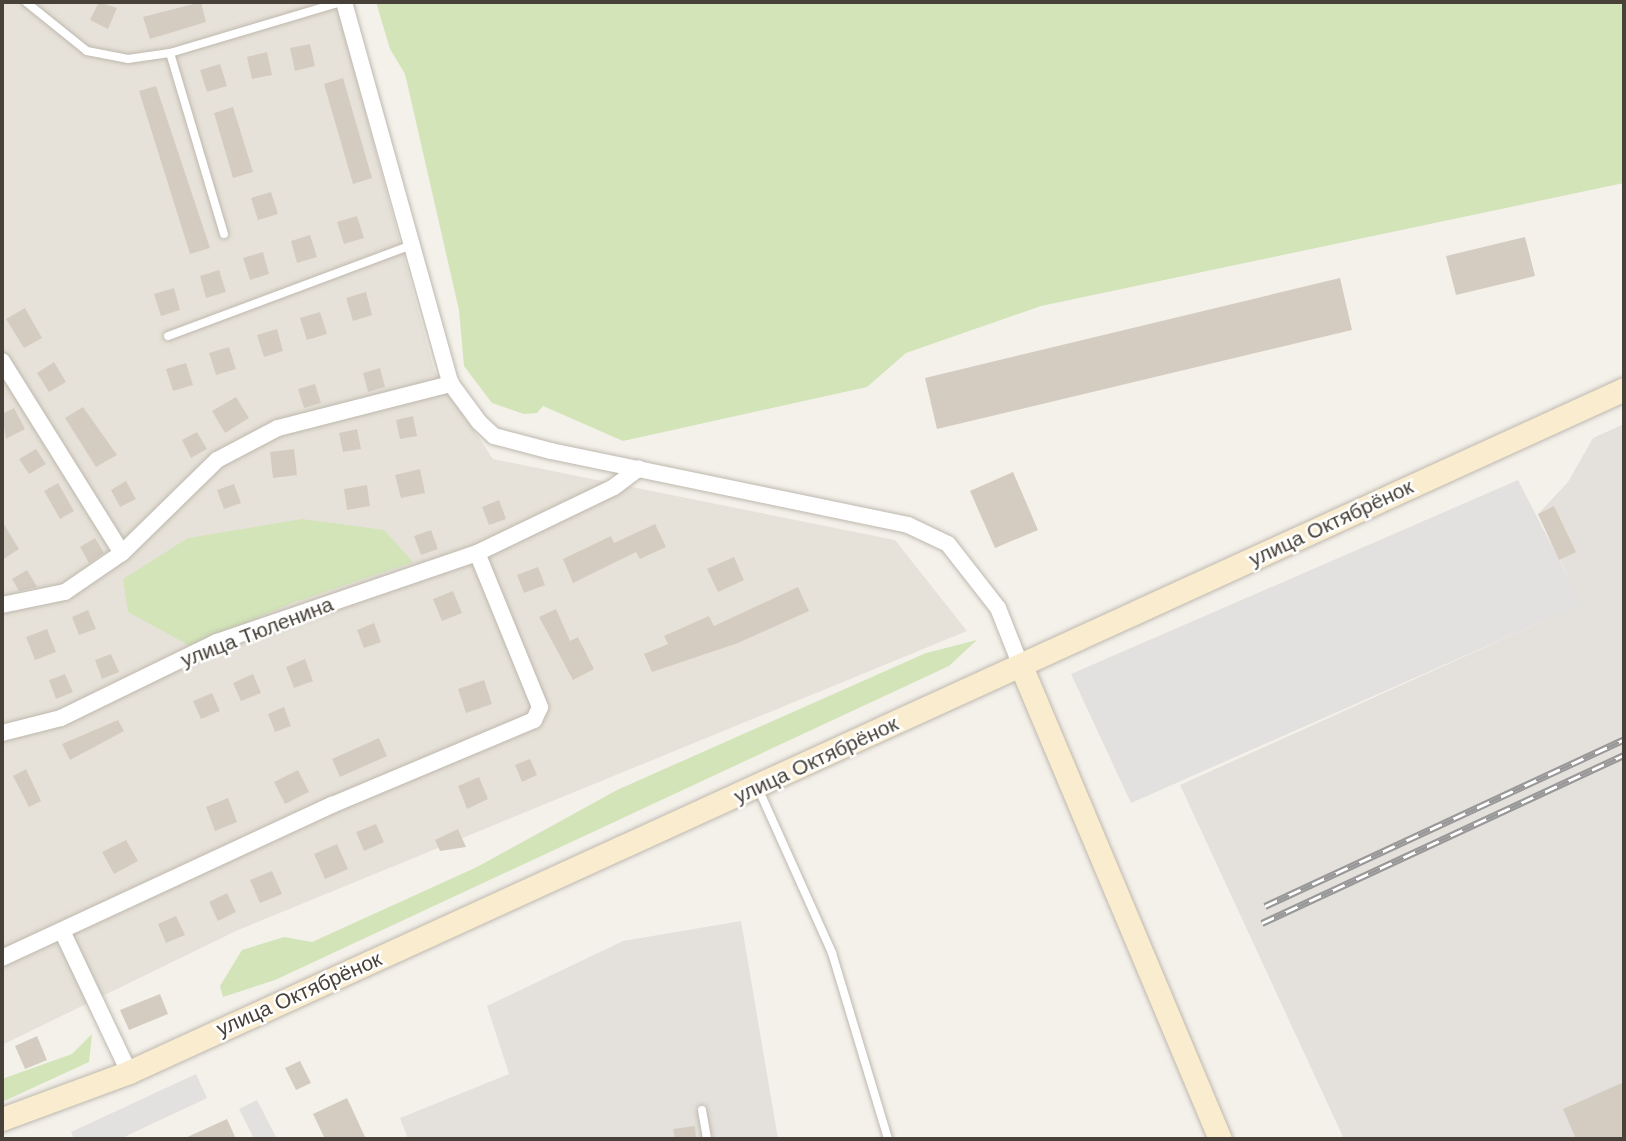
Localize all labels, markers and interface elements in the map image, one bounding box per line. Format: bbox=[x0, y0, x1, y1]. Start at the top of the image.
street label: улица Октябрёнок bbox=[1245, 474, 1417, 572]
street label: улица Тюленина bbox=[177, 591, 337, 673]
street label: улица Октябрёнок bbox=[730, 711, 902, 809]
street label: улица Октябрёнок bbox=[212, 946, 386, 1042]

